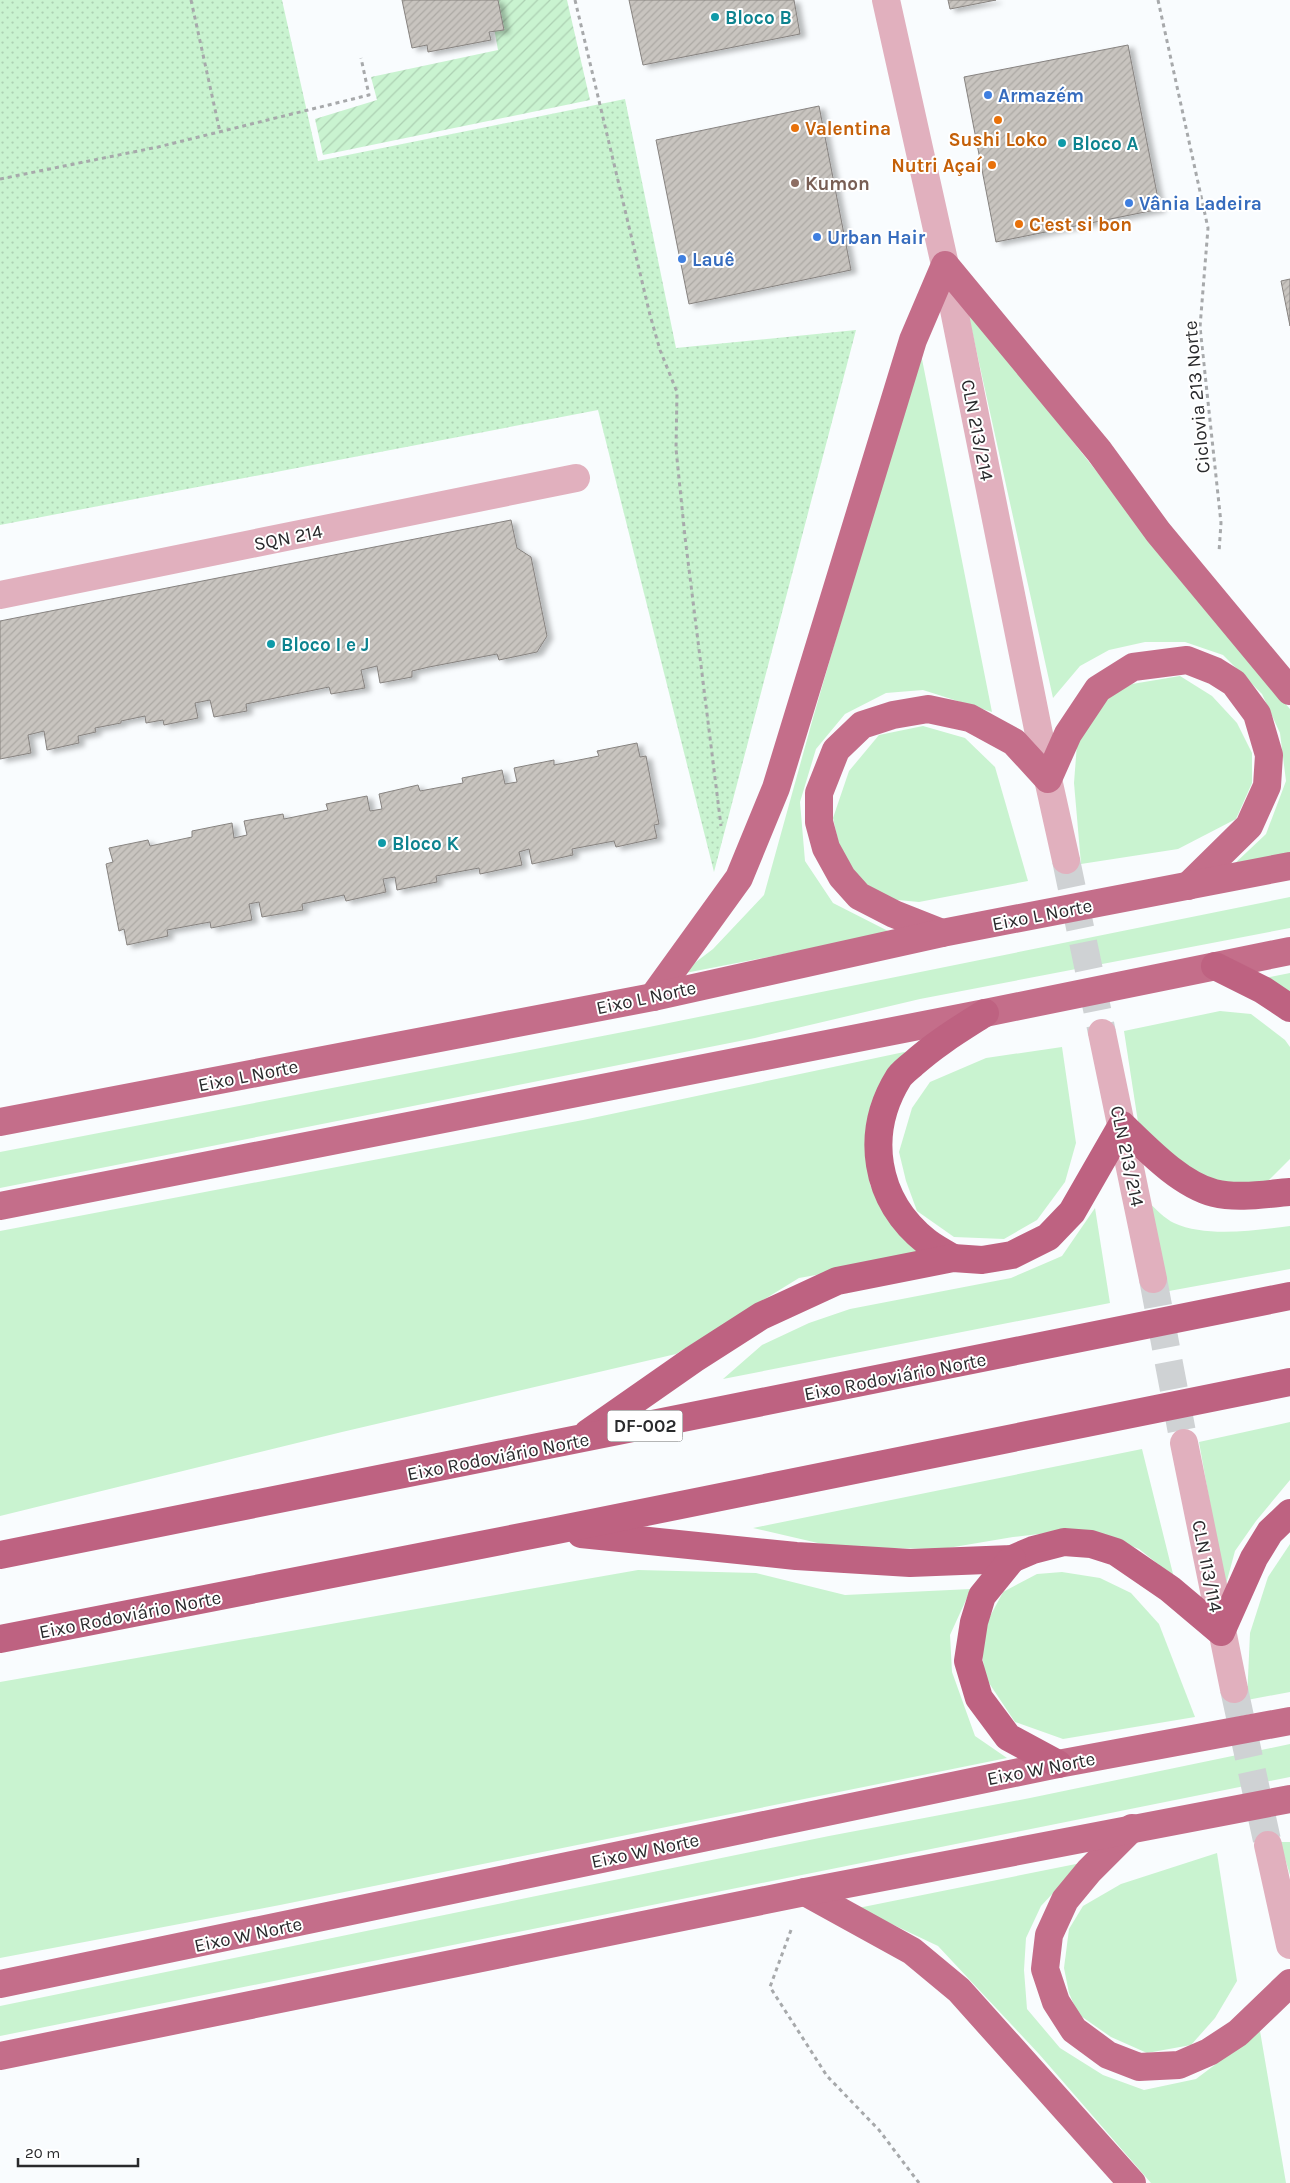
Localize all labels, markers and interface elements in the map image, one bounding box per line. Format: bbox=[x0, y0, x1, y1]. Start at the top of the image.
place label: Bloco B bbox=[725, 7, 792, 29]
marker: Bloco B bbox=[709, 11, 721, 23]
place label: Armazém bbox=[998, 85, 1084, 107]
marker: Armazém bbox=[982, 89, 994, 101]
marker: Sushi Loko bbox=[992, 114, 1004, 126]
place label: Valentina bbox=[805, 118, 891, 140]
marker: Valentina bbox=[789, 122, 801, 134]
place label: Sushi Loko bbox=[948, 129, 1048, 151]
place label: Bloco A bbox=[1072, 133, 1138, 155]
marker: Bloco A bbox=[1056, 137, 1068, 149]
place label: Nutri Açaí bbox=[891, 155, 983, 177]
marker: Nutri Açaí bbox=[986, 159, 998, 171]
place label: Kumon bbox=[805, 173, 870, 195]
marker: Kumon bbox=[789, 177, 801, 189]
place label: Vânia Ladeira bbox=[1139, 193, 1262, 215]
marker: Vânia Ladeira bbox=[1123, 197, 1135, 209]
place label: C'est si bon bbox=[1029, 214, 1132, 236]
marker: C'est si bon bbox=[1013, 218, 1025, 230]
place label: Urban Hair bbox=[827, 227, 926, 249]
marker: Urban Hair bbox=[811, 231, 823, 243]
place label: Lauê bbox=[692, 249, 734, 271]
marker: Lauê bbox=[676, 253, 688, 265]
street label: Ciclovia 213 Norte bbox=[1179, 320, 1215, 474]
street label: CLN 213/214 bbox=[956, 378, 998, 483]
street label: SQN 214 bbox=[252, 521, 325, 555]
place label: Bloco I e J bbox=[281, 634, 369, 656]
marker: Bloco I e J bbox=[265, 638, 277, 650]
place label: Bloco K bbox=[392, 833, 459, 855]
marker: Bloco K bbox=[376, 837, 388, 849]
street label: Eixo L Norte bbox=[990, 895, 1094, 935]
street label: Eixo L Norte bbox=[594, 977, 698, 1019]
street label: Eixo L Norte bbox=[196, 1056, 300, 1096]
street label: CLN 213/214 bbox=[1106, 1104, 1149, 1209]
street label: Eixo Rodoviário Norte bbox=[802, 1349, 988, 1405]
road number: DF-002 bbox=[608, 1410, 682, 1442]
street label: Eixo Rodoviário Norte bbox=[405, 1429, 591, 1485]
street label: CLN 113/114 bbox=[1187, 1518, 1227, 1614]
street label: Eixo Rodoviário Norte bbox=[37, 1587, 223, 1643]
street label: Eixo W Norte bbox=[985, 1748, 1097, 1790]
street label: Eixo W Norte bbox=[589, 1829, 701, 1873]
street label: Eixo W Norte bbox=[192, 1913, 304, 1957]
scale bar bbox=[18, 2136, 138, 2168]
text: 20 m bbox=[25, 2144, 60, 2162]

